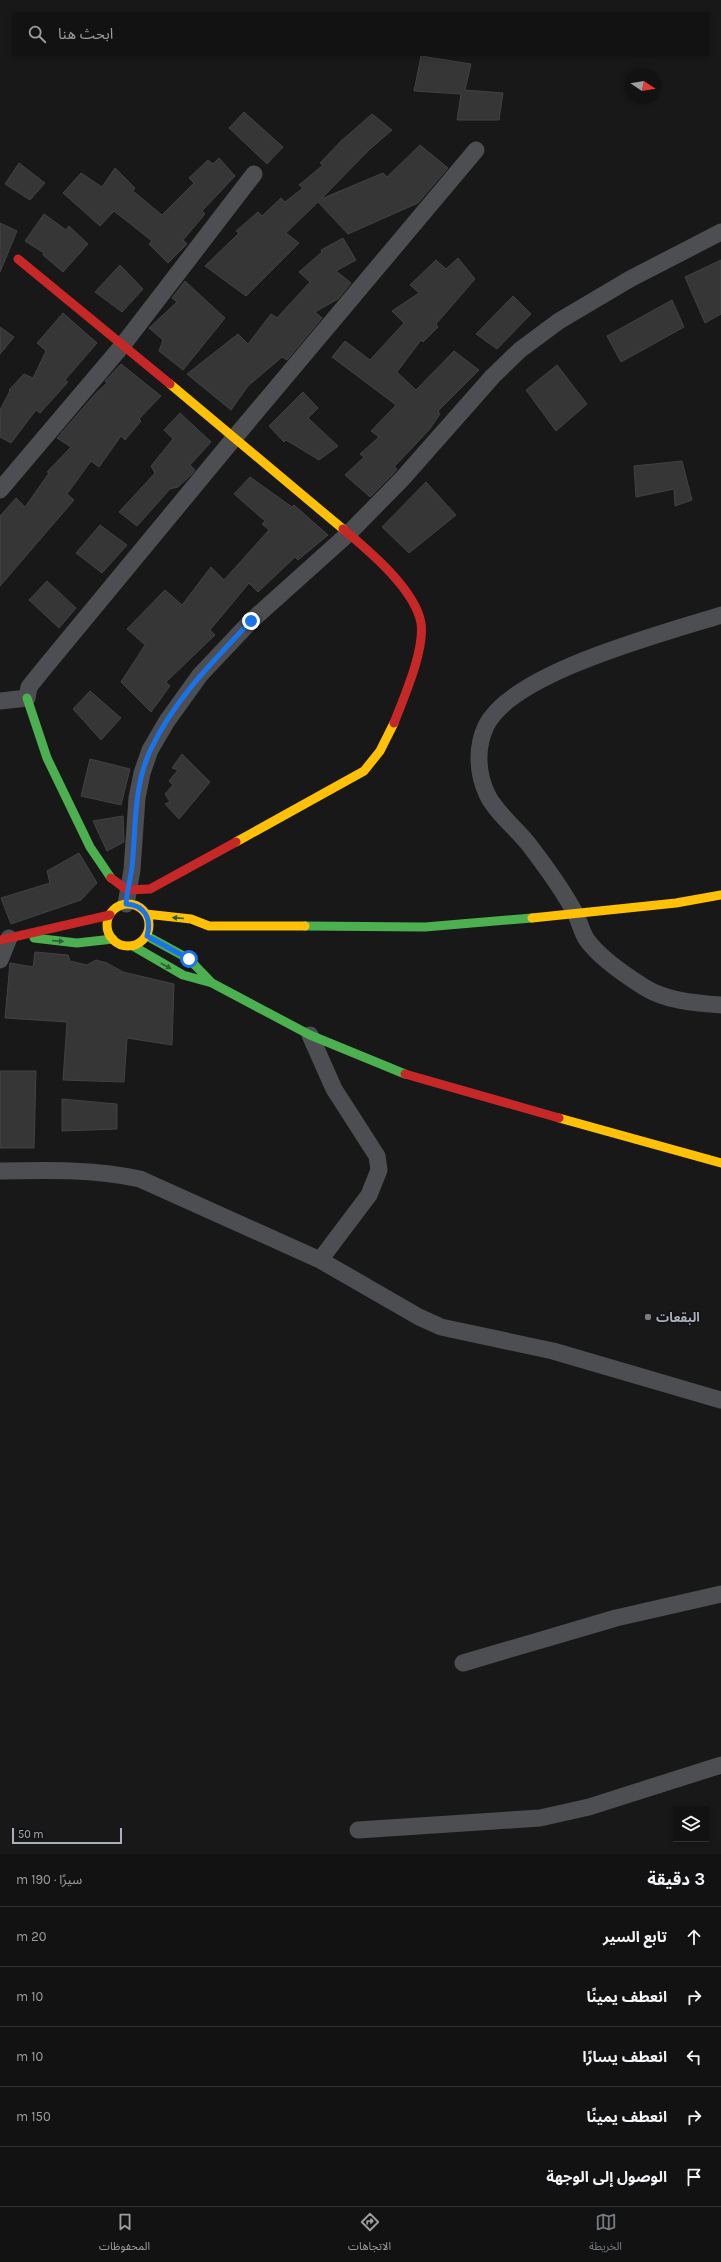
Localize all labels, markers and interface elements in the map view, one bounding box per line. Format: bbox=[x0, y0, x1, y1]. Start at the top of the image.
search box bbox=[12, 12, 709, 56]
icon: search bbox=[26, 23, 48, 45]
text: ابحث هنا bbox=[58, 25, 113, 43]
north arrow bbox=[625, 68, 661, 104]
route end bbox=[242, 612, 260, 630]
one-way arrow bbox=[172, 915, 184, 921]
one-way arrow bbox=[52, 938, 64, 944]
route start bbox=[180, 950, 198, 968]
one-way arrow bbox=[160, 963, 172, 969]
place label: البقعات bbox=[656, 1310, 700, 1325]
marker: البقعات bbox=[643, 1312, 653, 1322]
map controls bbox=[673, 1806, 709, 1842]
button: layers bbox=[673, 1806, 709, 1842]
scale bar bbox=[12, 1826, 122, 1845]
text: 50 m bbox=[18, 1828, 44, 1841]
text: 3 دقيقة bbox=[647, 1869, 705, 1889]
text: سيرًا · 190 m bbox=[16, 1872, 82, 1887]
icon: ahead bbox=[683, 1926, 705, 1948]
text: تابع السير bbox=[603, 1928, 667, 1946]
text: 20 m bbox=[16, 1929, 47, 1944]
icon: right bbox=[683, 1986, 705, 2008]
text: انعطف يمينًا bbox=[587, 1988, 667, 2006]
text: 10 m bbox=[16, 1989, 43, 2004]
icon: left bbox=[683, 2046, 705, 2068]
text: انعطف يسارًا bbox=[583, 2048, 667, 2066]
text: 10 m bbox=[16, 2049, 43, 2064]
icon: right bbox=[683, 2106, 705, 2128]
text: انعطف يمينًا bbox=[587, 2108, 667, 2126]
text: 150 m bbox=[16, 2109, 51, 2124]
icon: arrive bbox=[683, 2166, 705, 2188]
text: الوصول إلى الوجهة bbox=[546, 2168, 667, 2186]
tab: المحفوظات bbox=[99, 2211, 150, 2258]
tab: الاتجاهات bbox=[348, 2211, 391, 2258]
tab: الخريطة bbox=[589, 2211, 622, 2258]

